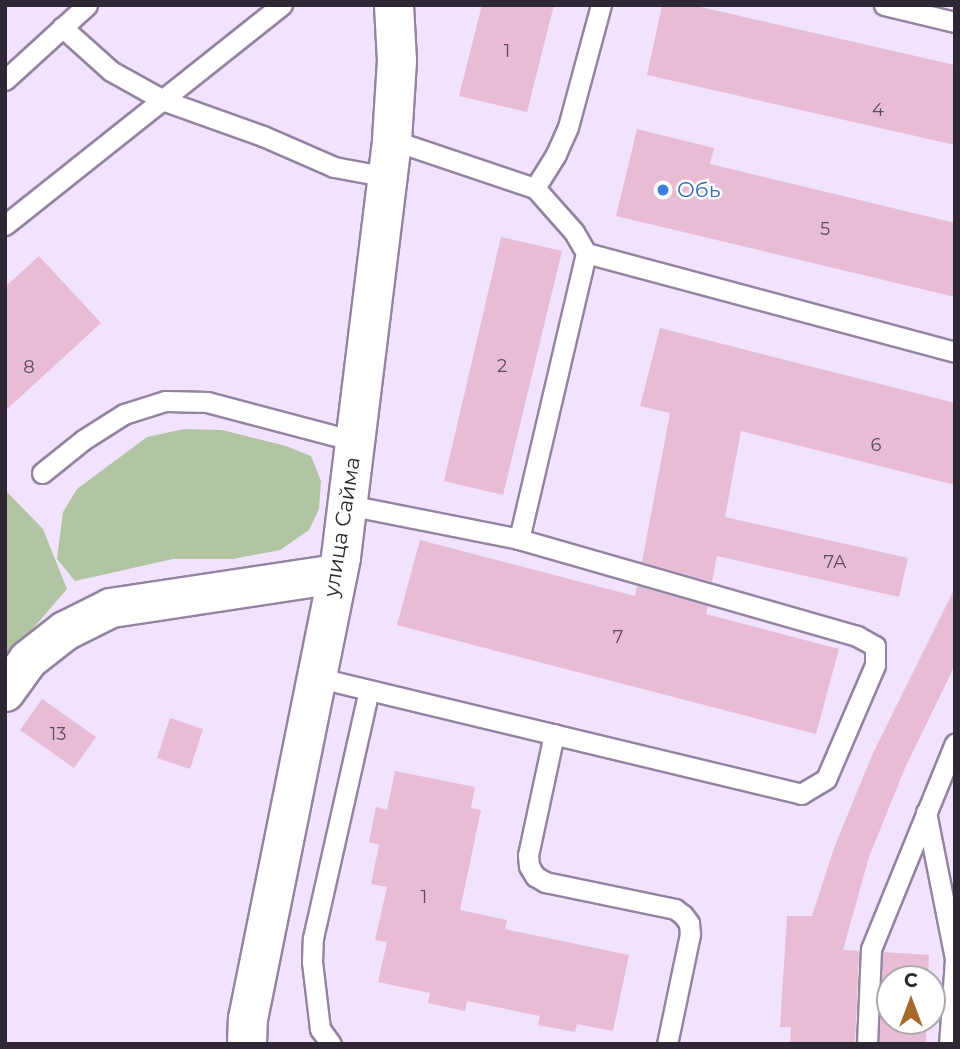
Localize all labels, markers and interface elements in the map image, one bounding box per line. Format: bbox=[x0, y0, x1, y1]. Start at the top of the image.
house number: 1 bbox=[504, 40, 510, 62]
house number: 4 bbox=[872, 99, 884, 121]
place label: Обь bbox=[677, 177, 721, 203]
marker: Обь bbox=[655, 182, 671, 198]
house number: 5 bbox=[820, 218, 830, 240]
house number: 2 bbox=[497, 355, 507, 377]
house number: 8 bbox=[23, 356, 35, 378]
house number: 6 bbox=[871, 434, 881, 456]
street label: улица Сайма bbox=[318, 455, 366, 599]
house number: 7А bbox=[824, 551, 846, 573]
house number: 7 bbox=[613, 626, 623, 648]
house number: 13 bbox=[50, 723, 66, 745]
house number: 1 bbox=[421, 886, 427, 908]
north arrow bbox=[876, 965, 946, 1035]
text: С bbox=[904, 969, 918, 992]

